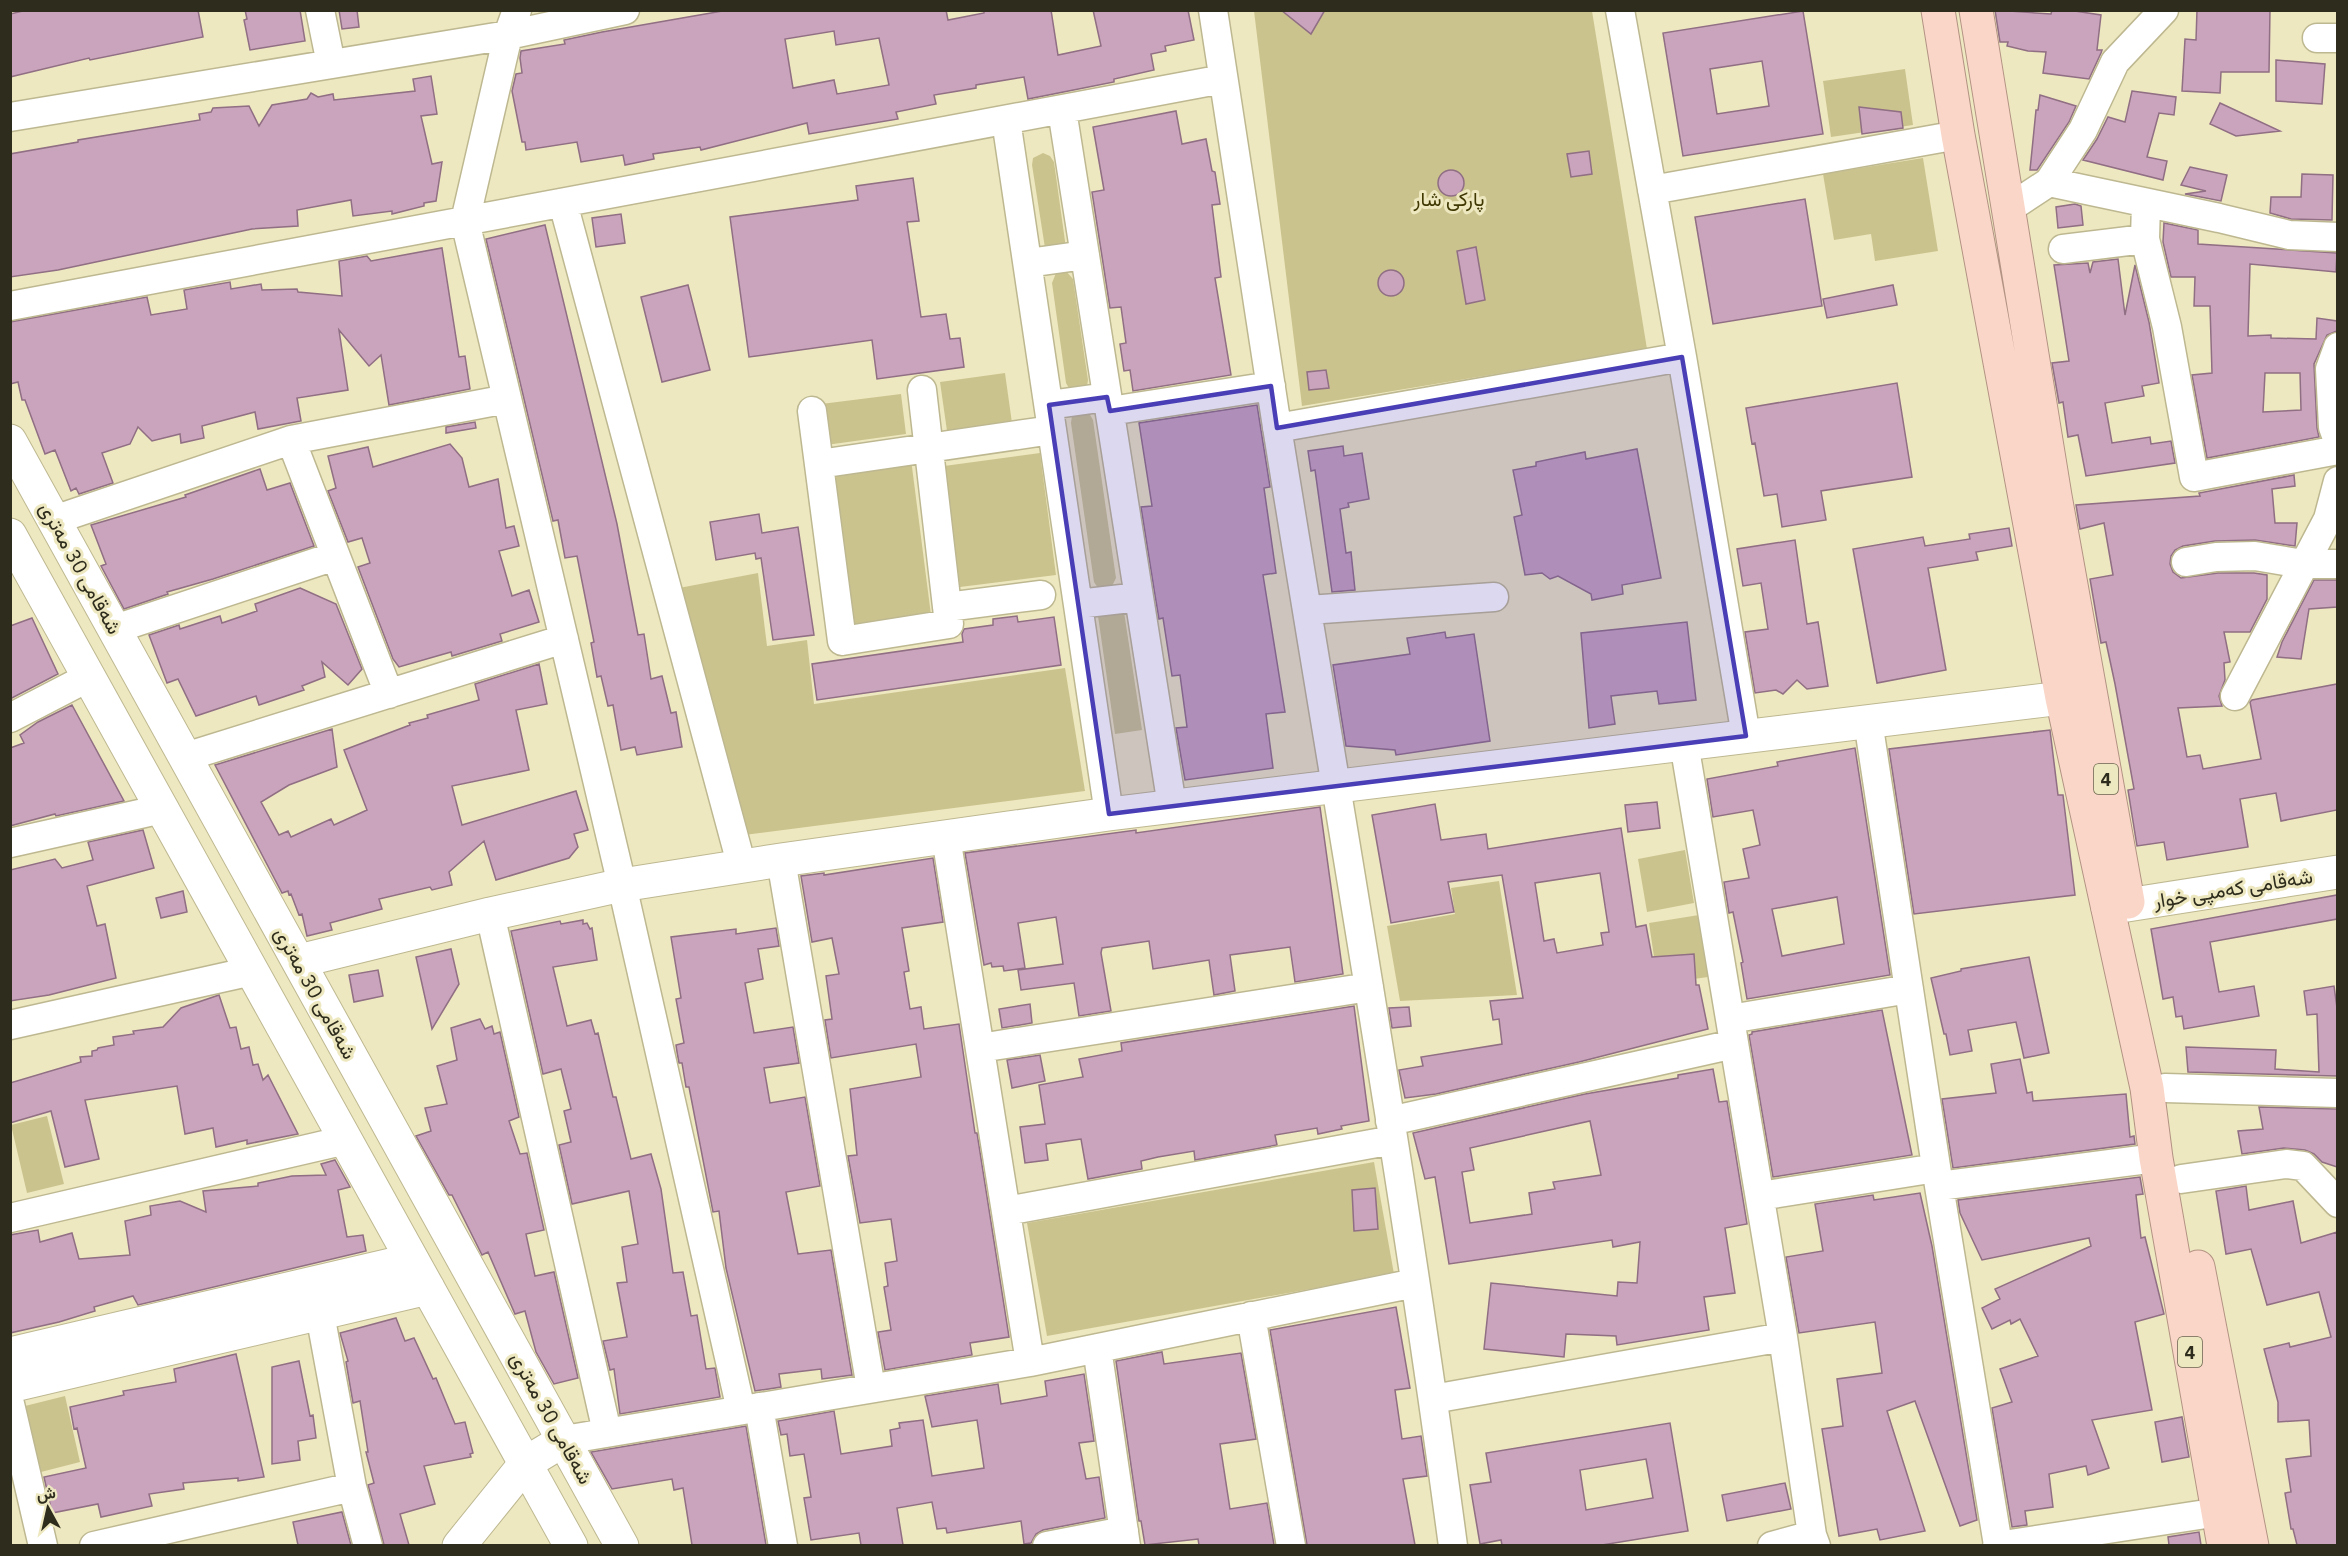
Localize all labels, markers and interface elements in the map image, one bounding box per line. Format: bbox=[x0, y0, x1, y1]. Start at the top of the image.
park label: پاركى شار bbox=[1413, 185, 1484, 213]
street label: شەقامی 30 مەتری bbox=[34, 497, 128, 639]
road number: 4 bbox=[2094, 764, 2118, 794]
street label: شەقامی کەمپی خوار bbox=[2151, 862, 2315, 915]
street label: شەقامی 30 مەتری bbox=[269, 922, 363, 1064]
road number: 4 bbox=[2178, 1337, 2202, 1367]
street label: شەقامی 30 مەتری bbox=[505, 1347, 599, 1489]
north arrow bbox=[18, 1478, 78, 1538]
text: ش bbox=[35, 1482, 57, 1504]

